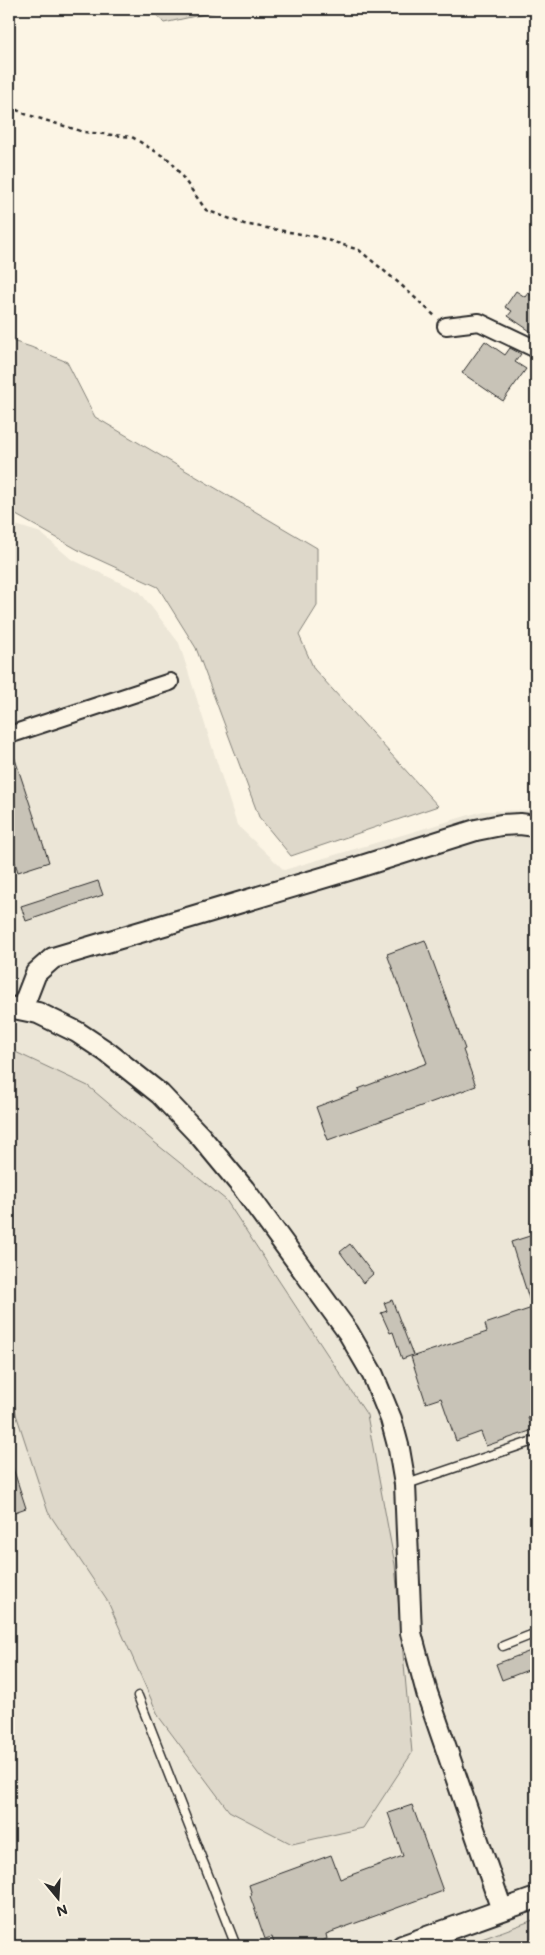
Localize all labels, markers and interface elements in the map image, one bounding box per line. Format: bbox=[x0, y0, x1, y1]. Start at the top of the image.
north arrow bbox=[32, 1872, 82, 1922]
text: N bbox=[54, 1900, 70, 1922]

